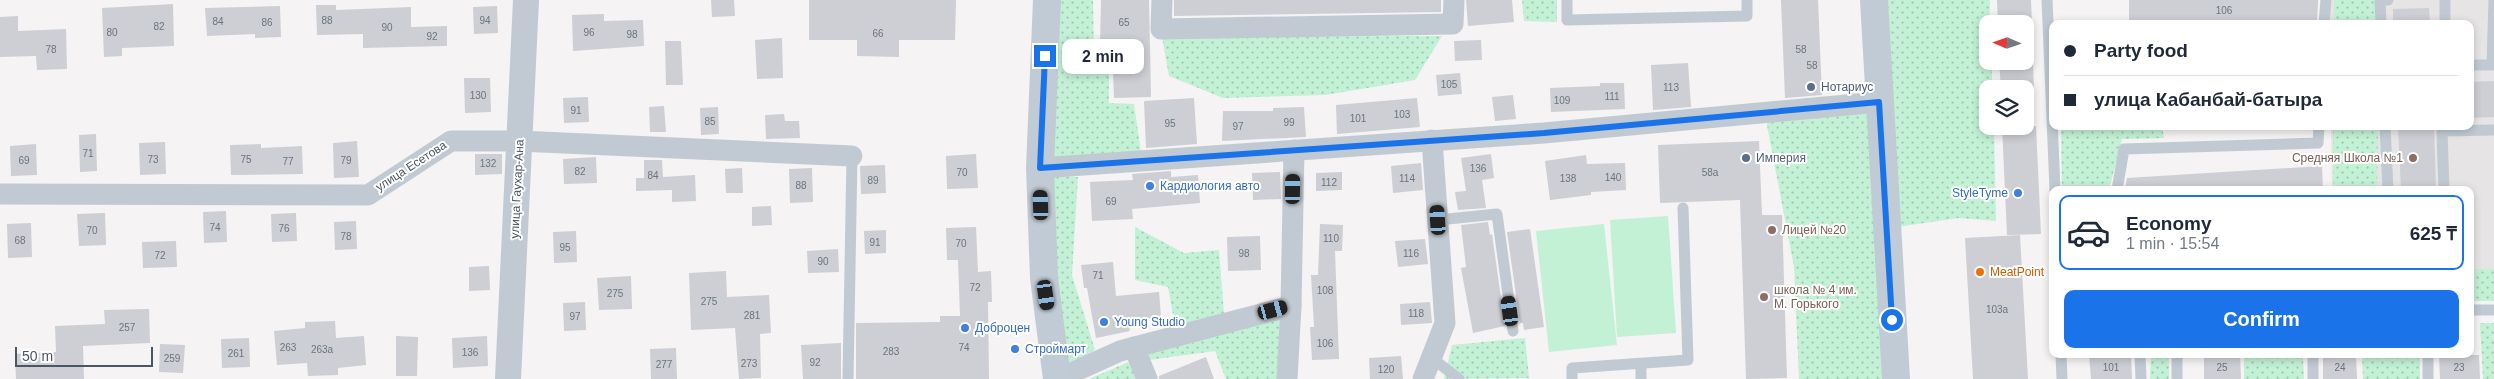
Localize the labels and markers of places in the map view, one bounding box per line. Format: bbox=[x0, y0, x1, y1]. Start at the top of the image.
place label: Нотариус bbox=[1821, 80, 1873, 94]
marker: Нотариус bbox=[1805, 81, 1817, 93]
place label: Империя bbox=[1756, 151, 1806, 165]
place label: Средняя Школа №1 bbox=[2292, 151, 2403, 165]
marker: Империя bbox=[1740, 152, 1752, 164]
marker: Средняя Школа №1 bbox=[2407, 152, 2419, 164]
place label: Кардиология авто bbox=[1160, 179, 1260, 193]
marker: Кардиология авто bbox=[1144, 180, 1156, 192]
place label: StyleTyme bbox=[1952, 186, 2008, 200]
marker: StyleTyme bbox=[2012, 187, 2024, 199]
place label: Лицей №20 bbox=[1782, 223, 1847, 237]
marker: Лицей №20 bbox=[1766, 224, 1778, 236]
place label: MeatPoint bbox=[1990, 265, 2045, 279]
marker: MeatPoint bbox=[1974, 266, 1986, 278]
place label: школа № 4 им. М. Горького bbox=[1774, 283, 1857, 311]
marker: школа № 4 им. М. Горького bbox=[1758, 291, 1770, 303]
place label: Young Studio bbox=[1114, 315, 1185, 329]
marker: Young Studio bbox=[1098, 316, 1110, 328]
place label: Доброцен bbox=[975, 321, 1030, 335]
marker: Доброцен bbox=[959, 322, 971, 334]
place label: Строймарт bbox=[1025, 342, 1087, 356]
marker: Строймарт bbox=[1009, 343, 1021, 355]

